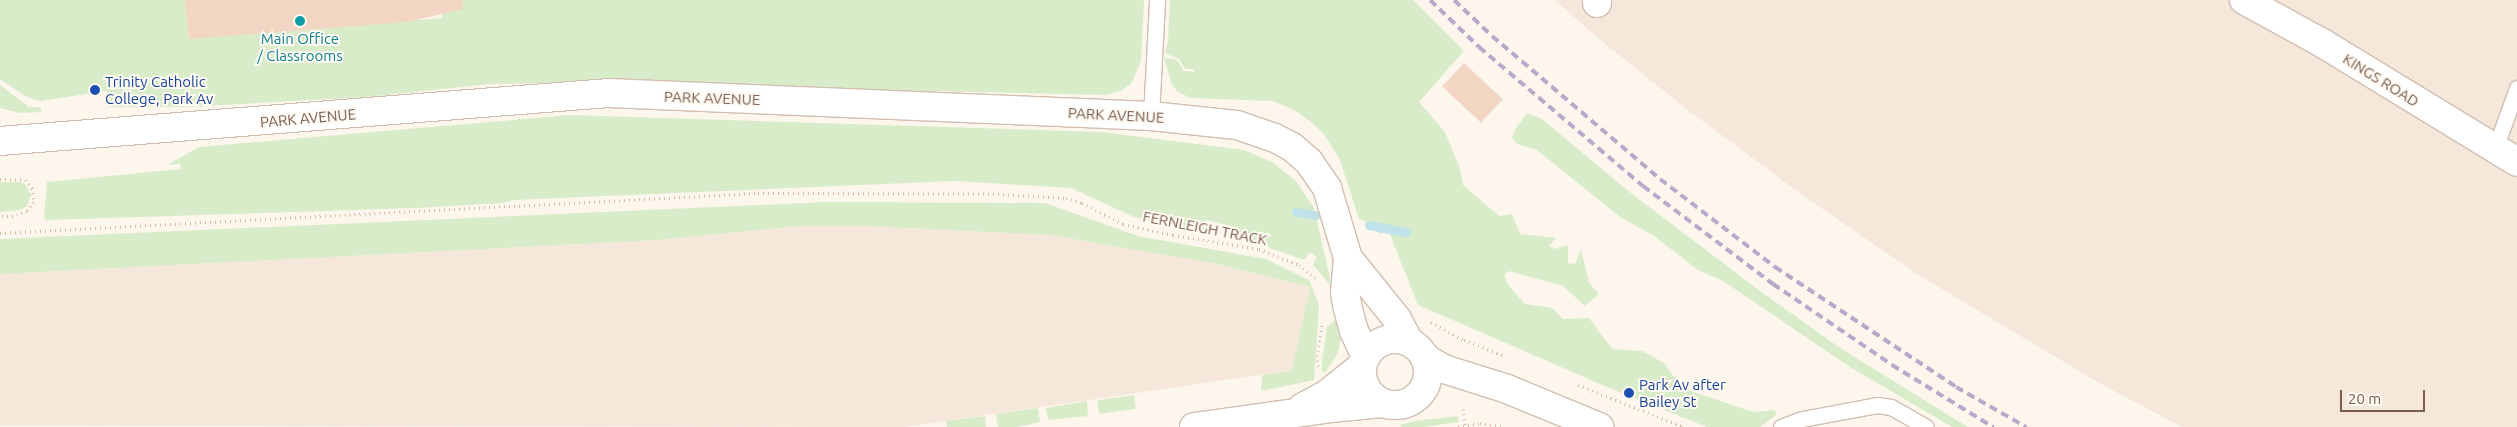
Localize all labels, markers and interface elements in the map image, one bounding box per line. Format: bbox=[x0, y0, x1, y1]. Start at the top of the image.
marker: Main Office / Classrooms bbox=[294, 15, 306, 27]
place label: Main Office / Classrooms bbox=[257, 29, 343, 64]
street label: KINGS ROAD bbox=[2340, 50, 2422, 110]
place label: Trinity Catholic College, Park Av bbox=[105, 72, 213, 107]
marker: Trinity Catholic College, Park Av bbox=[89, 84, 101, 96]
street label: PARK AVENUE bbox=[664, 87, 760, 109]
street label: PARK AVENUE bbox=[1067, 103, 1165, 127]
street label: PARK AVENUE bbox=[259, 105, 357, 131]
street label: FERNLEIGH TRACK bbox=[1141, 207, 1269, 249]
place label: Park Av after Bailey St bbox=[1639, 375, 1726, 410]
scale bar bbox=[2342, 380, 2427, 412]
marker: Park Av after Bailey St bbox=[1623, 387, 1635, 399]
text: 20 m bbox=[2348, 390, 2381, 407]

